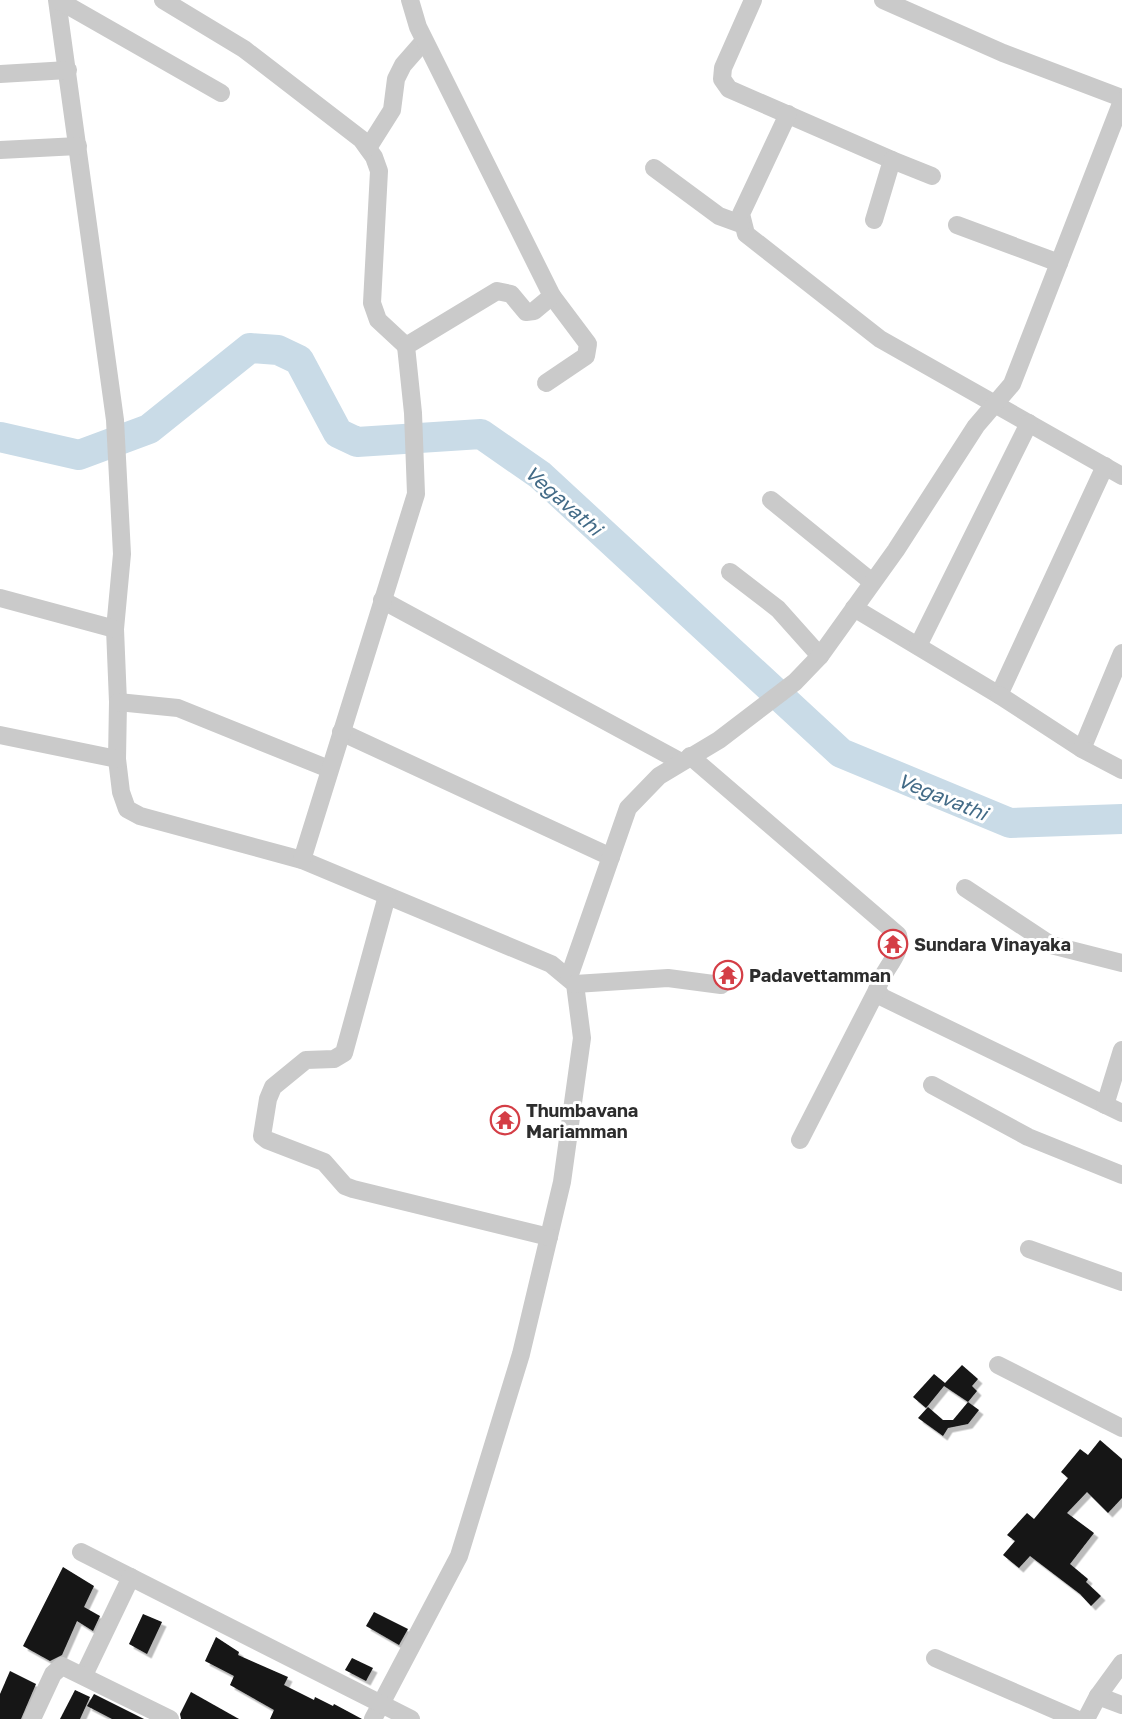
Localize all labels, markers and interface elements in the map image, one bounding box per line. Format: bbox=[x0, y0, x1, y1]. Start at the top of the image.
water label: Vegavathi bbox=[520, 460, 609, 542]
water label: Vegavathi bbox=[894, 767, 994, 827]
temple icon: Sundara Vinayaka bbox=[877, 928, 909, 960]
place label: Sundara Vinayaka bbox=[914, 933, 1071, 955]
temple icon: Padavettamman bbox=[712, 959, 744, 991]
place label: Padavettamman bbox=[749, 964, 891, 986]
place label: Thumbavana Mariamman bbox=[526, 1099, 638, 1142]
temple icon: Thumbavana Mariamman bbox=[489, 1104, 521, 1136]

